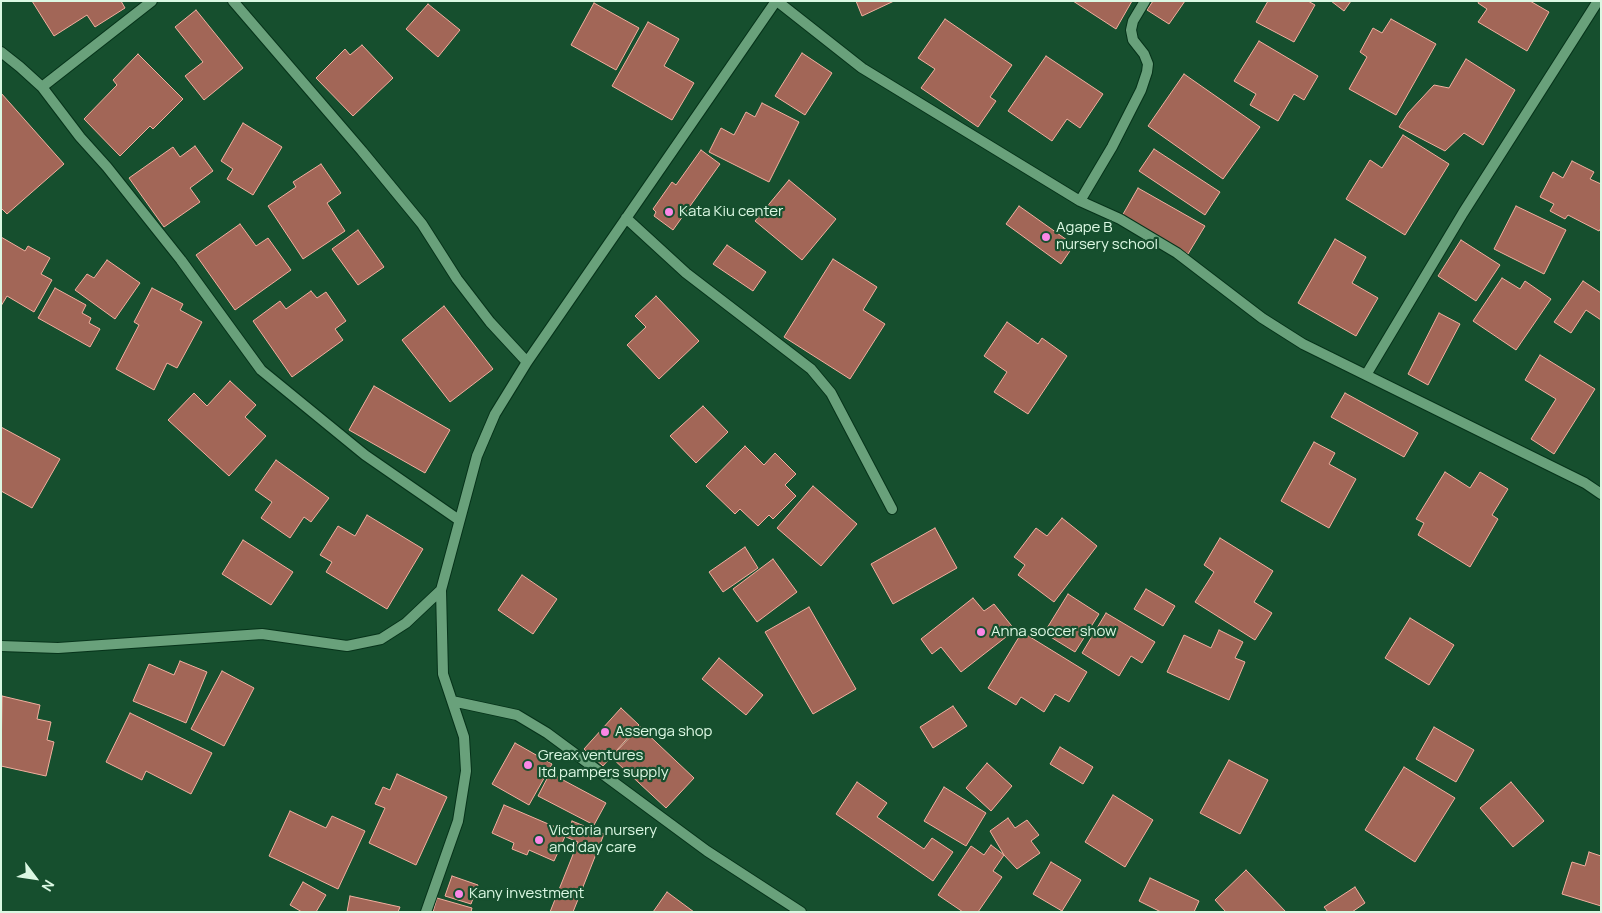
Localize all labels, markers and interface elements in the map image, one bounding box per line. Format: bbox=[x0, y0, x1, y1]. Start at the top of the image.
place label: Kata Kiu center bbox=[679, 203, 783, 221]
marker: Kata Kiu center bbox=[663, 206, 675, 218]
place label: Agape B nursery school bbox=[1056, 219, 1158, 254]
marker: Agape B nursery school bbox=[1040, 231, 1052, 243]
place label: Anna soccer show bbox=[991, 623, 1117, 641]
marker: Anna soccer show bbox=[975, 626, 987, 638]
place label: Assenga shop bbox=[615, 723, 712, 741]
marker: Assenga shop bbox=[599, 726, 611, 738]
place label: Greax ventures ltd pampers supply bbox=[538, 747, 669, 782]
marker: Greax ventures ltd pampers supply bbox=[522, 759, 534, 771]
place label: Victoria nursery and day care bbox=[549, 822, 657, 857]
marker: Victoria nursery and day care bbox=[533, 834, 545, 846]
north arrow bbox=[10, 853, 60, 903]
text: N bbox=[38, 877, 59, 895]
place label: Kany investment bbox=[469, 885, 584, 903]
marker: Kany investment bbox=[453, 888, 465, 900]

